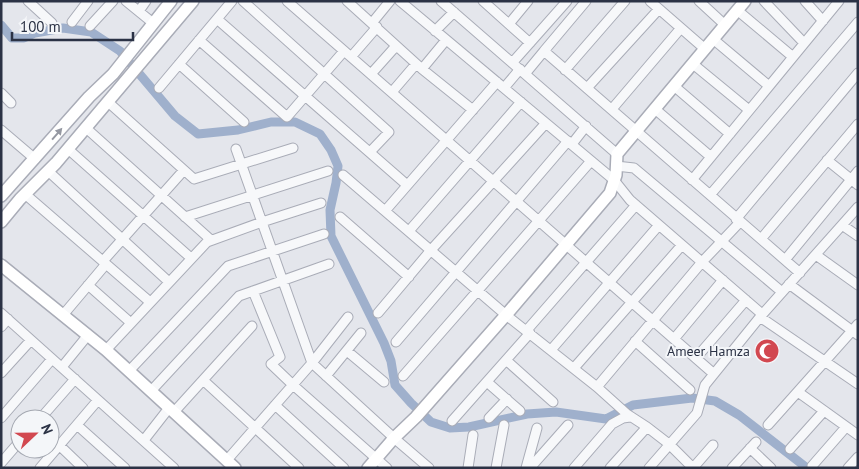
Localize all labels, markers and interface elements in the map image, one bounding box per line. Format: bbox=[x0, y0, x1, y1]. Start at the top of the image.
scale bar bbox=[12, 10, 134, 42]
text: 100 m bbox=[20, 17, 61, 36]
one-way arrow bbox=[51, 128, 62, 140]
mosque icon: Ameer Hamza bbox=[754, 338, 780, 364]
place label: Ameer Hamza bbox=[667, 342, 750, 360]
north arrow bbox=[10, 409, 60, 459]
text: N bbox=[37, 421, 57, 437]

